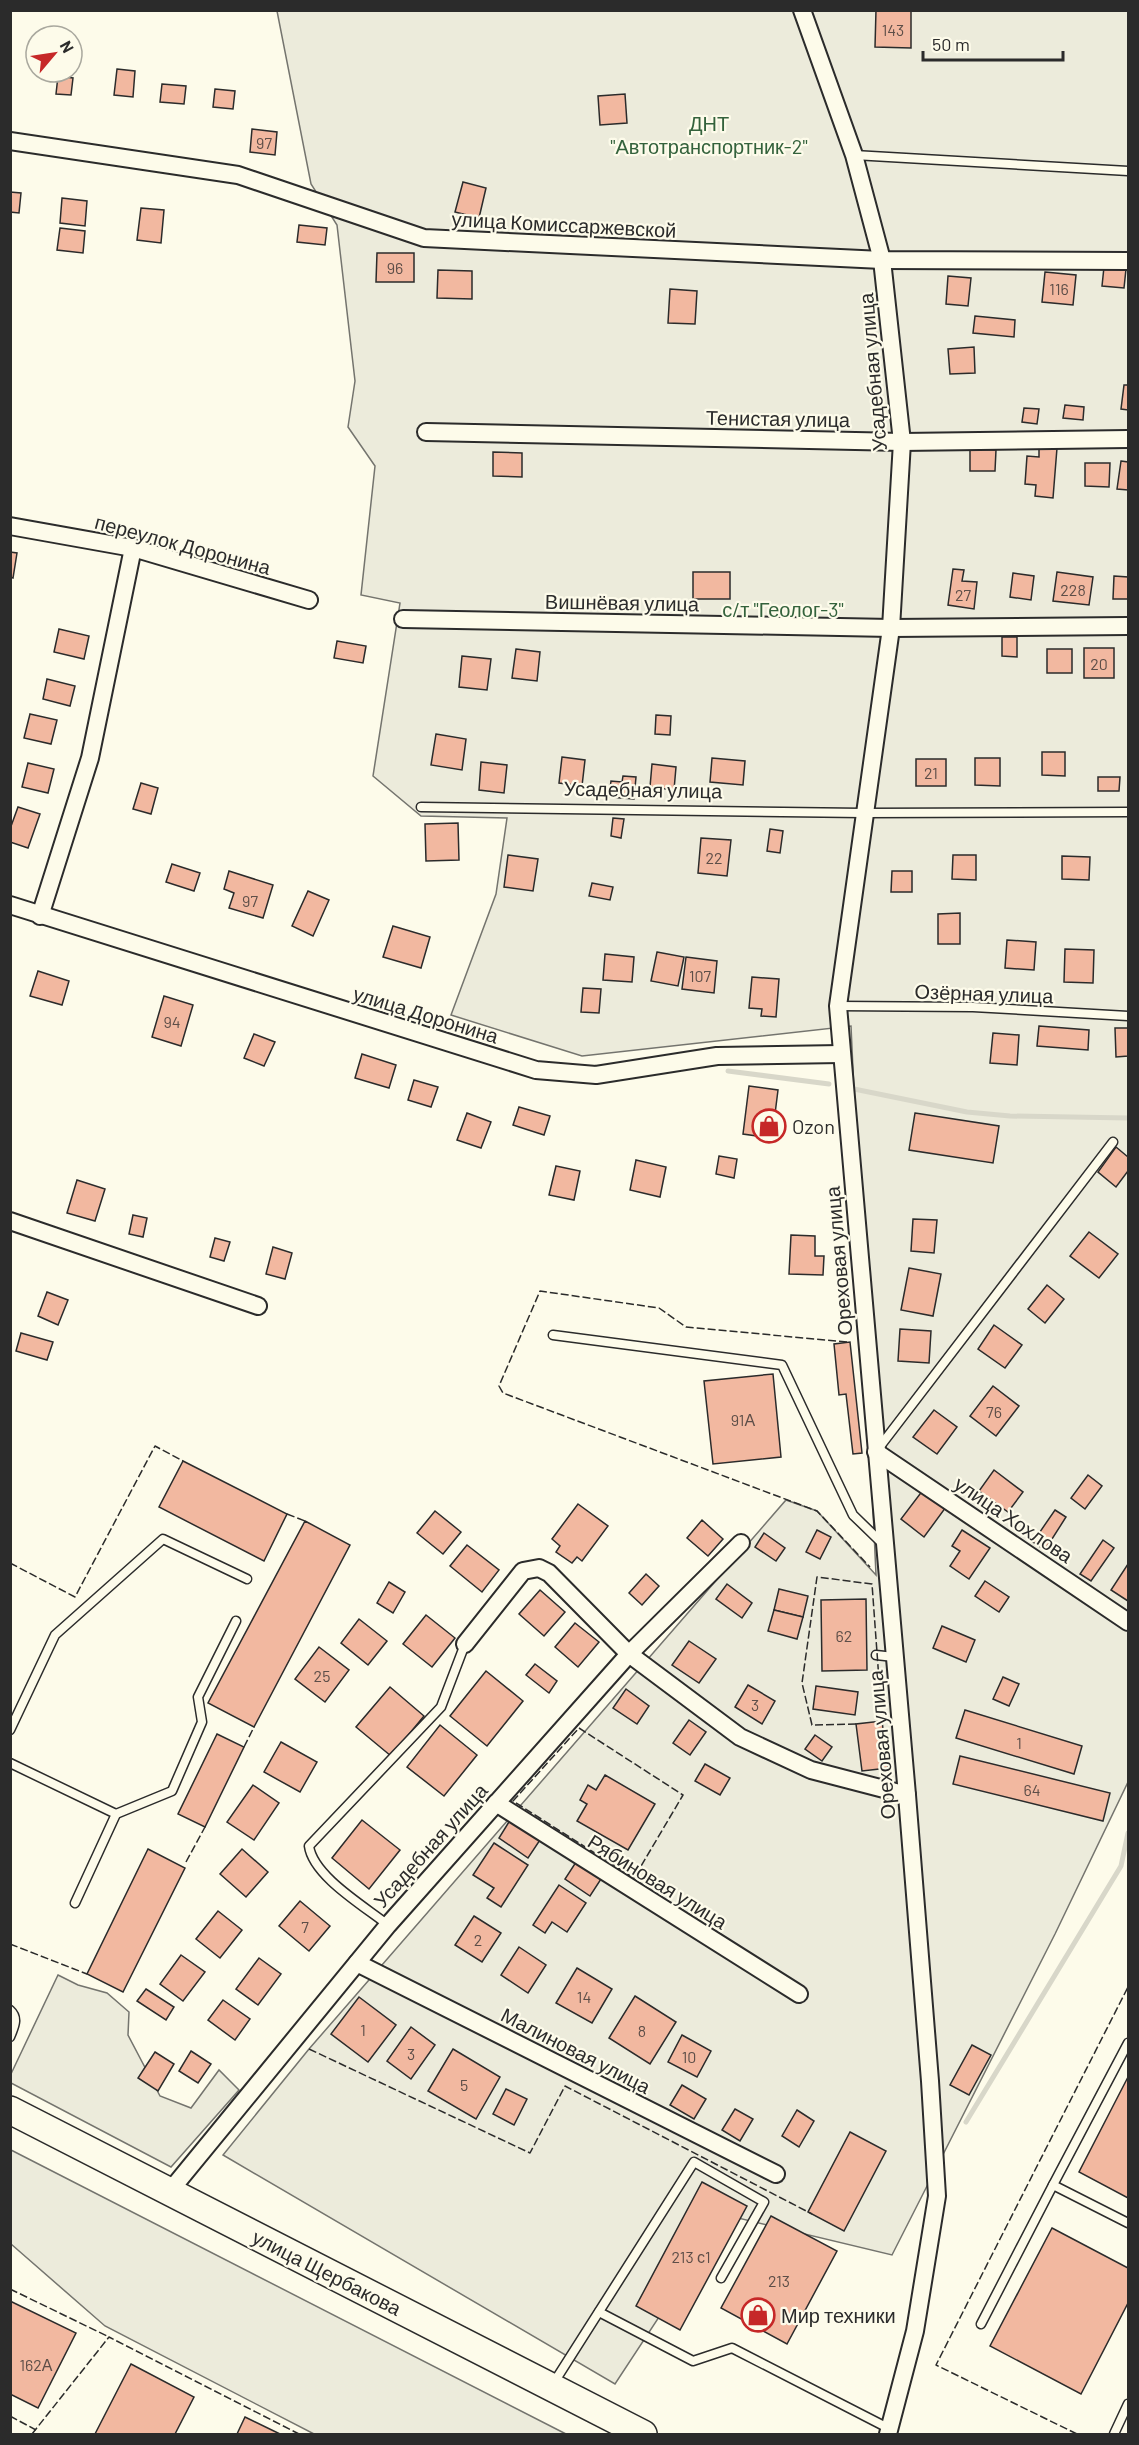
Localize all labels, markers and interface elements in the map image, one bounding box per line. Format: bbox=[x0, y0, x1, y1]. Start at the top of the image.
house number: 143 bbox=[882, 20, 904, 39]
north arrow bbox=[24, 24, 84, 84]
scale bar bbox=[923, 24, 1062, 62]
text: 50 m bbox=[932, 33, 970, 55]
text: N bbox=[57, 37, 78, 56]
park label: ДНТ "Автотранспортник-2" bbox=[610, 111, 808, 158]
house number: 97 bbox=[256, 133, 272, 152]
street label: улица Комиссаржевской bbox=[451, 206, 677, 242]
house number: 96 bbox=[387, 258, 403, 277]
house number: 116 bbox=[1049, 279, 1069, 298]
street label: Усадебная улица bbox=[853, 291, 891, 452]
street label: Тенистая улица bbox=[706, 405, 851, 431]
street label: переулок Доронина bbox=[93, 509, 274, 579]
house number: 228 bbox=[1060, 580, 1086, 599]
house number: 27 bbox=[955, 585, 971, 604]
street label: Вишнёвая улица bbox=[545, 589, 700, 615]
park label: с/т "Геолог-3" bbox=[722, 597, 844, 621]
house number: 20 bbox=[1090, 654, 1108, 673]
house number: 21 bbox=[924, 763, 938, 782]
street label: Усадебная улица bbox=[564, 776, 723, 802]
house number: 22 bbox=[705, 848, 723, 867]
house number: 97 bbox=[242, 891, 258, 910]
house number: 107 bbox=[689, 966, 712, 985]
street label: Озёрная улица bbox=[914, 979, 1055, 1007]
street label: улица Доронина bbox=[351, 981, 502, 1048]
house number: 94 bbox=[163, 1012, 181, 1031]
shop icon: Ozon bbox=[751, 1108, 787, 1144]
place label: Ozon bbox=[792, 1114, 835, 1138]
street label: Ореховая улица bbox=[819, 1185, 856, 1337]
house number: 76 bbox=[986, 1402, 1002, 1421]
house number: 91А bbox=[731, 1410, 755, 1429]
street label: улица Хохлова bbox=[950, 1471, 1078, 1568]
house number: 62 bbox=[836, 1626, 852, 1645]
house number: 25 bbox=[314, 1666, 330, 1685]
street label: Ореховая улица bbox=[862, 1669, 899, 1821]
house number: 3 bbox=[751, 1695, 759, 1714]
house number: 1 bbox=[1016, 1733, 1022, 1752]
street label: Усадебная улица bbox=[368, 1777, 493, 1912]
house number: 64 bbox=[1023, 1780, 1041, 1799]
street label: Рябиновая улица bbox=[584, 1829, 733, 1934]
house number: 7 bbox=[301, 1917, 309, 1936]
house number: 2 bbox=[474, 1930, 482, 1949]
house number: 14 bbox=[577, 1987, 591, 2006]
street label: Малиновая улица bbox=[497, 2002, 655, 2098]
house number: 1 bbox=[360, 2020, 366, 2039]
house number: 8 bbox=[638, 2021, 646, 2040]
house number: 3 bbox=[407, 2044, 415, 2063]
house number: 10 bbox=[682, 2047, 696, 2066]
house number: 5 bbox=[460, 2075, 468, 2094]
street label: улица Щербакова bbox=[249, 2224, 406, 2320]
house number: 213 с1 bbox=[672, 2247, 711, 2266]
house number: 213 bbox=[768, 2271, 790, 2290]
shop icon: Мир техники bbox=[740, 2297, 776, 2333]
place label: Мир техники bbox=[781, 2303, 896, 2327]
house number: 162А bbox=[19, 2355, 53, 2374]

